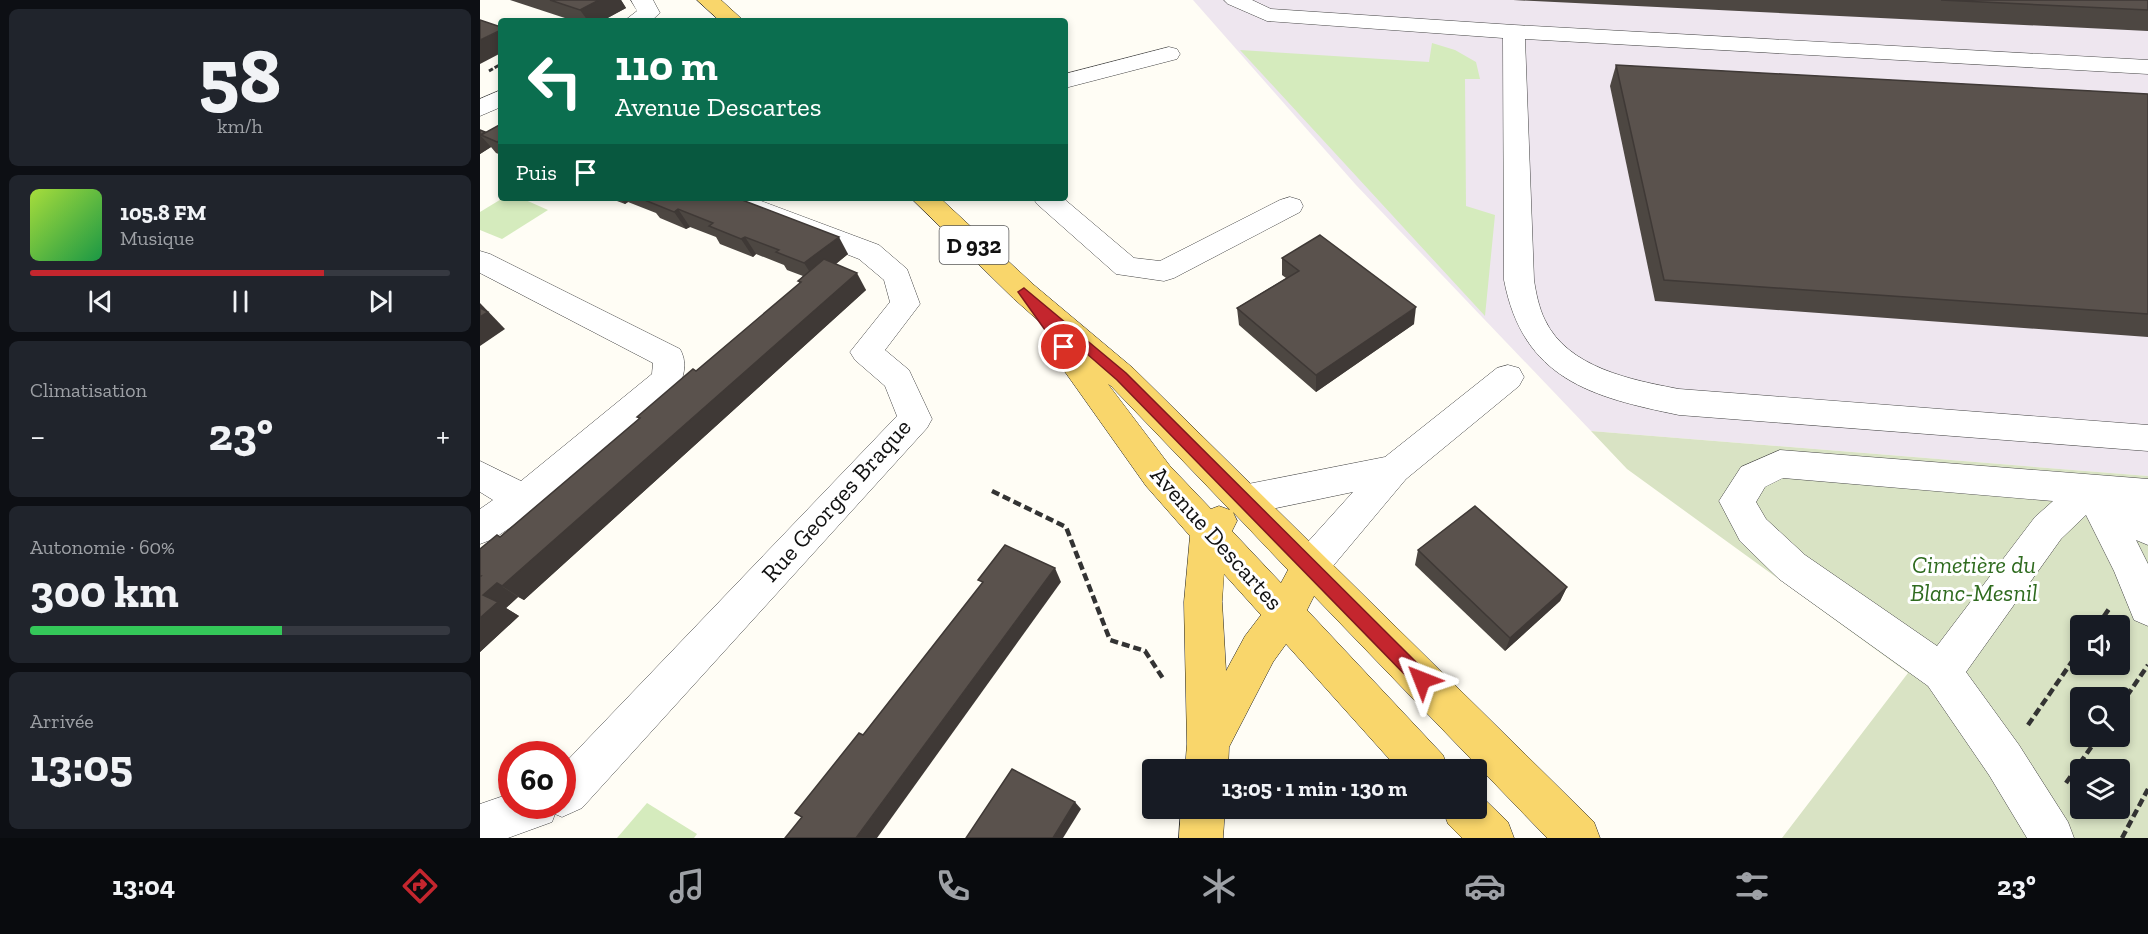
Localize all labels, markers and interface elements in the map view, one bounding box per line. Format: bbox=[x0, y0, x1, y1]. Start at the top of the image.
text: 58 bbox=[199, 28, 281, 122]
text: 110 m bbox=[615, 40, 718, 91]
icon: left bbox=[516, 42, 594, 120]
text: Avenue Descartes bbox=[615, 91, 822, 123]
text: km/h bbox=[217, 114, 263, 138]
icon: arrive bbox=[569, 156, 602, 189]
text: Puis bbox=[516, 159, 557, 186]
text: 105.8 FM bbox=[120, 199, 206, 226]
text: Musique bbox=[120, 226, 194, 250]
road number: D 932 bbox=[940, 226, 1008, 264]
icon: previous bbox=[84, 285, 117, 318]
icon: pause bbox=[224, 285, 257, 318]
icon: next bbox=[364, 285, 397, 318]
pin bbox=[1038, 321, 1089, 372]
icon: arrive bbox=[1047, 330, 1080, 363]
text: Climatisation bbox=[30, 378, 147, 402]
text: 23° bbox=[209, 408, 273, 462]
street label: Rue Georges Braque bbox=[755, 412, 917, 588]
text: − bbox=[30, 416, 45, 455]
text: + bbox=[436, 416, 450, 455]
street label: Avenue Descartes bbox=[1145, 460, 1289, 616]
text: Autonomie · 60% bbox=[30, 535, 175, 559]
park label: Cimetière du Blanc-Mesnil bbox=[1910, 550, 2038, 607]
text: 300 km bbox=[30, 565, 179, 619]
map controls bbox=[2070, 615, 2130, 819]
button: sound bbox=[2070, 615, 2130, 675]
position arrow bbox=[1390, 648, 1454, 712]
button: search bbox=[2070, 687, 2130, 747]
text: Arrivée bbox=[30, 709, 94, 733]
text: 13:05 bbox=[30, 739, 133, 793]
speed limit sign: 60 bbox=[498, 741, 576, 819]
button: layers bbox=[2070, 759, 2130, 819]
text: 13:05 · 1 min · 130 m bbox=[1222, 775, 1407, 802]
icon: directions bbox=[399, 865, 441, 907]
icon: music bbox=[666, 865, 708, 907]
icon: phone bbox=[932, 865, 974, 907]
icon: climate bbox=[1198, 865, 1240, 907]
icon: car bbox=[1464, 865, 1506, 907]
icon: filters bbox=[1731, 865, 1773, 907]
text: 13:04 bbox=[112, 870, 175, 902]
text: 23° bbox=[1997, 870, 2036, 902]

